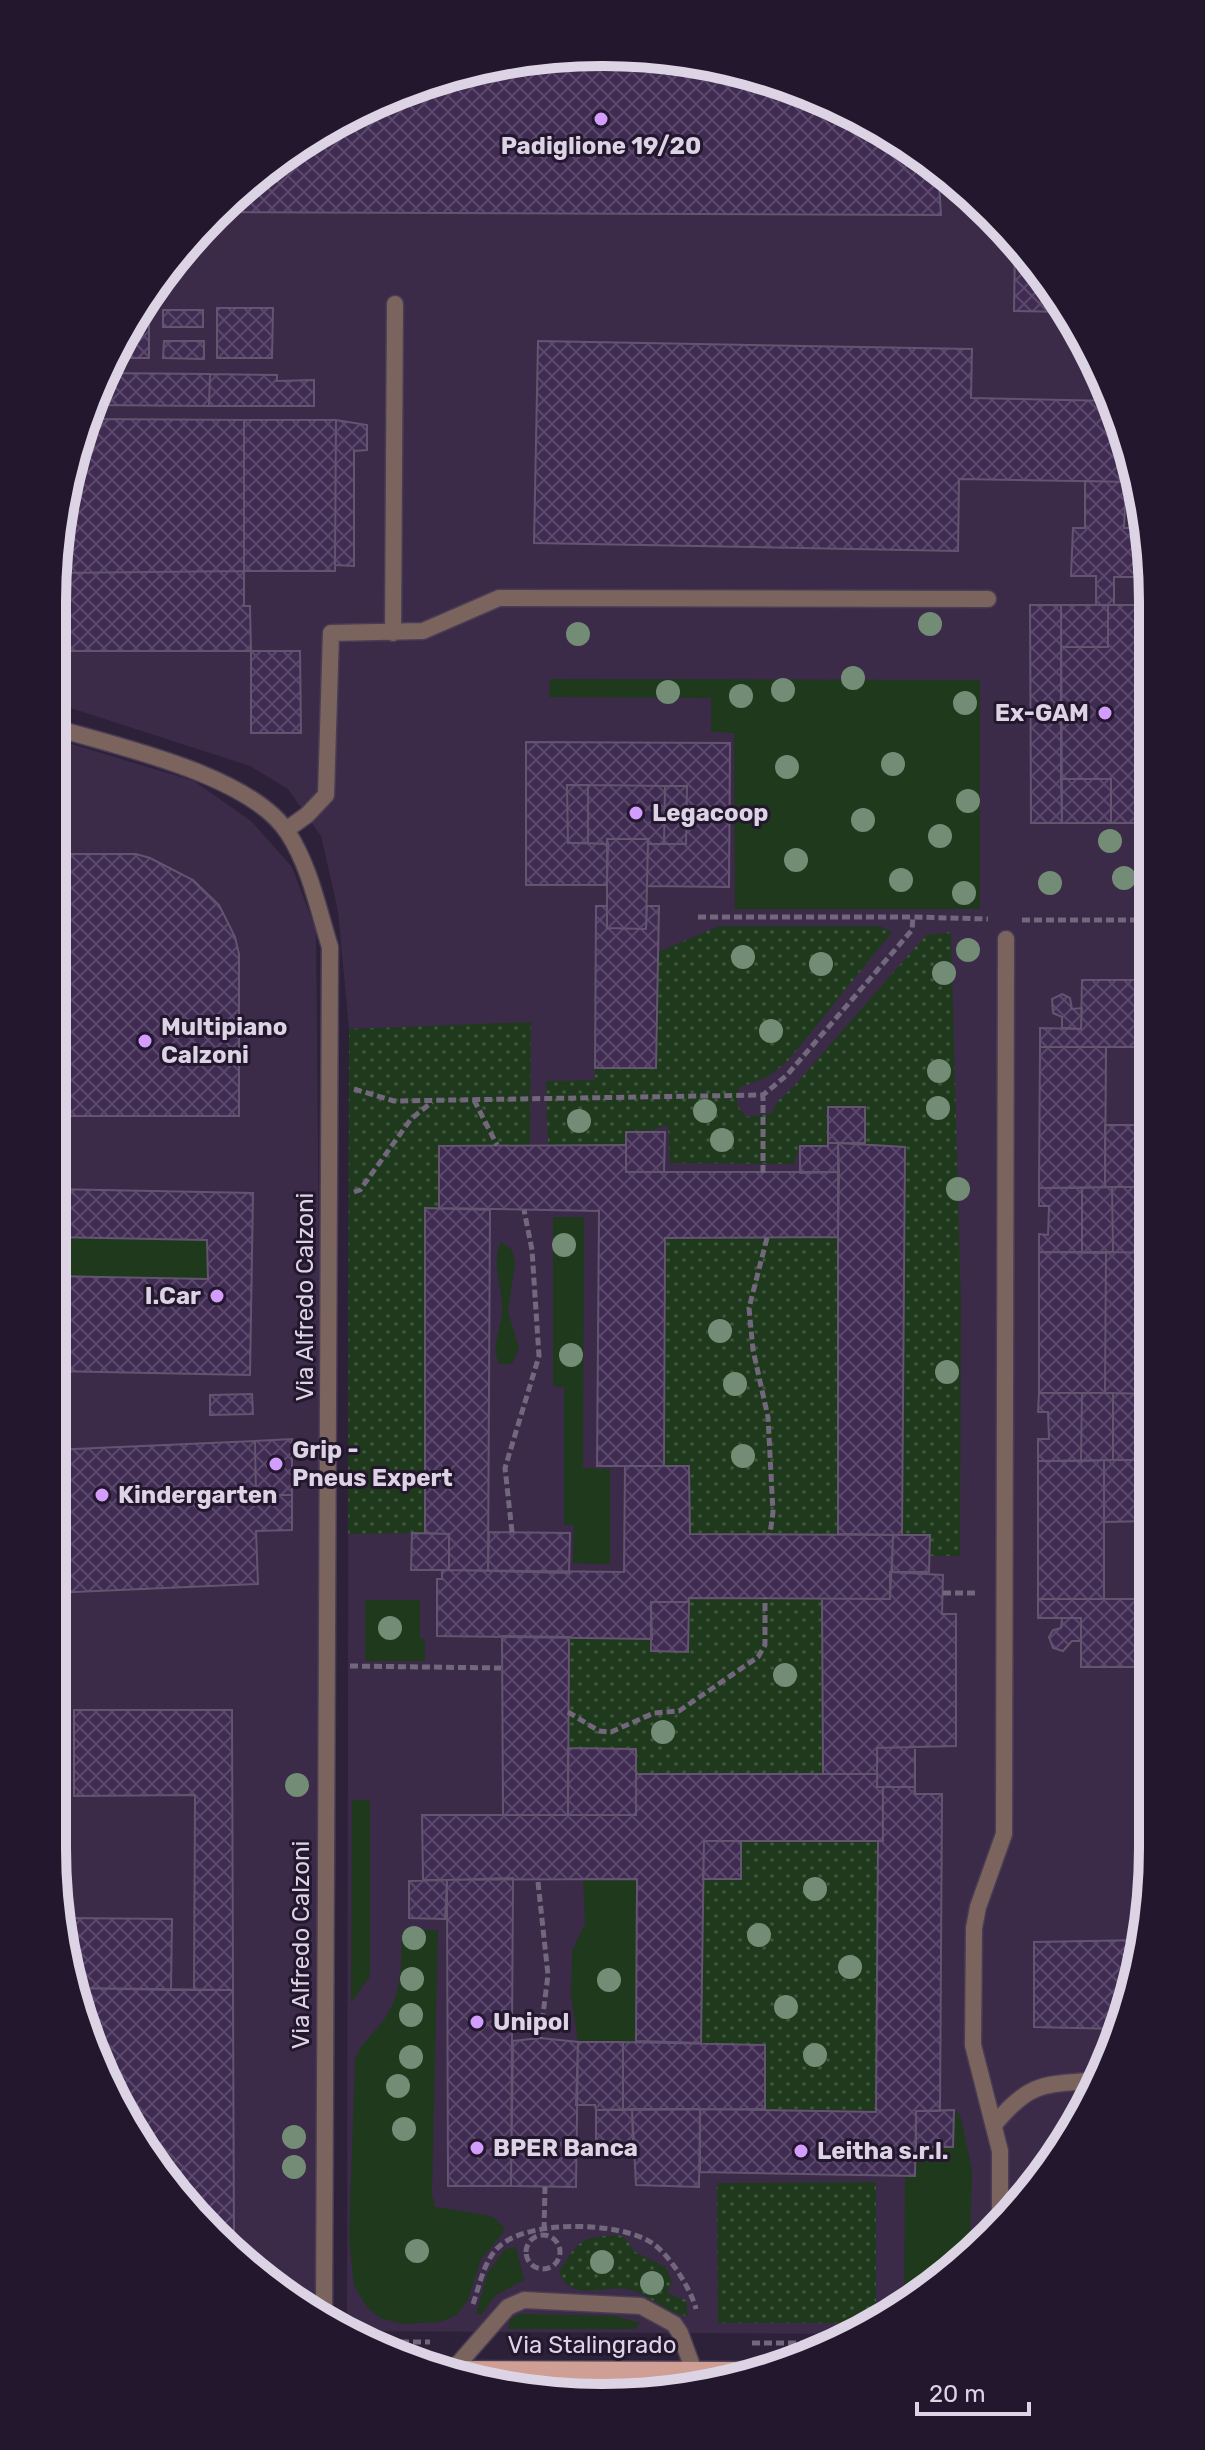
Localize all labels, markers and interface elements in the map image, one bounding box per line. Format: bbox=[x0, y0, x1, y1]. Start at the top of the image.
marker: Padiglione 19/20 bbox=[592, 110, 610, 128]
place label: Padiglione 19/20 bbox=[501, 132, 701, 160]
place label: Ex-GAM bbox=[995, 699, 1089, 727]
marker: Ex-GAM bbox=[1096, 704, 1114, 722]
place label: Legacoop bbox=[652, 799, 768, 827]
marker: Legacoop bbox=[627, 804, 645, 822]
place label: Multipiano Calzoni bbox=[161, 1013, 287, 1069]
marker: Multipiano Calzoni bbox=[136, 1032, 154, 1050]
street label: Via Alfredo Calzoni bbox=[291, 1193, 319, 1401]
place label: I.Car bbox=[145, 1282, 201, 1310]
marker: I.Car bbox=[208, 1287, 226, 1305]
place label: Grip - Pneus Expert bbox=[292, 1436, 453, 1492]
marker: Grip - Pneus Expert bbox=[267, 1455, 285, 1473]
place label: Kindergarten bbox=[118, 1481, 278, 1509]
marker: Kindergarten bbox=[93, 1486, 111, 1504]
street label: Via Alfredo Calzoni bbox=[287, 1841, 315, 2049]
place label: Unipol bbox=[493, 2008, 569, 2036]
marker: Unipol bbox=[468, 2013, 486, 2031]
place label: BPER Banca bbox=[493, 2134, 638, 2162]
place label: Leitha s.r.l. bbox=[817, 2137, 949, 2165]
marker: BPER Banca bbox=[468, 2139, 486, 2157]
marker: Leitha s.r.l. bbox=[792, 2142, 810, 2160]
street label: Via Stalingrado bbox=[508, 2331, 676, 2359]
scale bar bbox=[917, 2366, 1029, 2416]
text: 20 m bbox=[929, 2380, 986, 2408]

